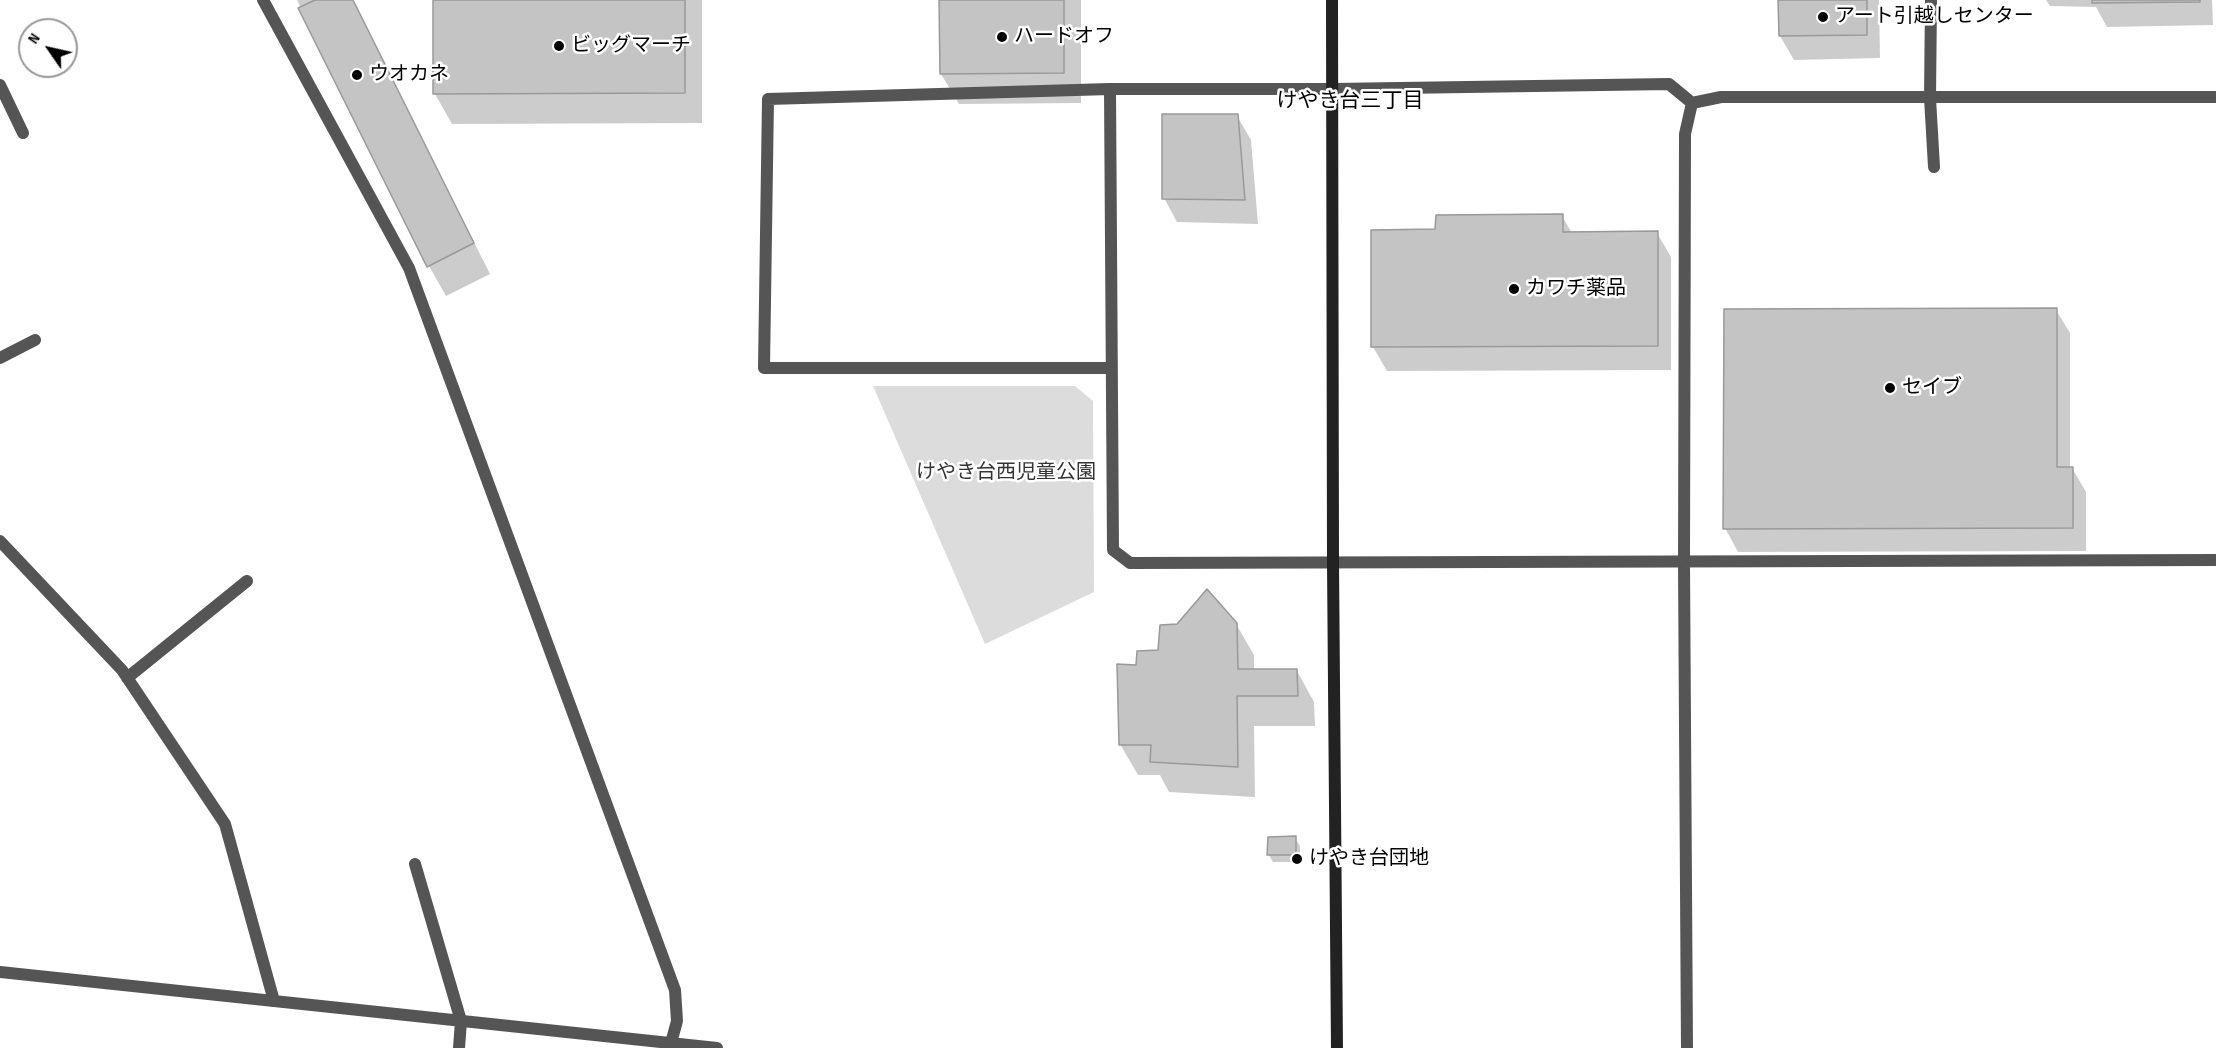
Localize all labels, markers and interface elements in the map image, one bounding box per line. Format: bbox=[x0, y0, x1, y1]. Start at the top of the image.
place label: アート引越しセンター bbox=[1835, 5, 2034, 29]
marker: アート引越しセンター bbox=[1816, 10, 1830, 24]
north arrow bbox=[18, 18, 78, 78]
place label: ハードオフ bbox=[1014, 25, 1114, 49]
text: N bbox=[24, 30, 45, 48]
marker: ハードオフ bbox=[995, 30, 1009, 44]
place label: ビッグマーチ bbox=[571, 34, 691, 58]
marker: ビッグマーチ bbox=[552, 39, 566, 53]
place label: ウオカネ bbox=[369, 63, 449, 87]
marker: ウオカネ bbox=[350, 68, 364, 82]
district label: けやき台三丁目 bbox=[1277, 89, 1423, 115]
place label: カワチ薬品 bbox=[1526, 277, 1626, 301]
marker: カワチ薬品 bbox=[1507, 282, 1521, 296]
place label: セイブ bbox=[1902, 376, 1962, 400]
marker: セイブ bbox=[1883, 381, 1897, 395]
park label: けやき台西児童公園 bbox=[916, 461, 1096, 485]
place label: けやき台団地 bbox=[1309, 847, 1429, 871]
marker: けやき台団地 bbox=[1290, 852, 1304, 866]

